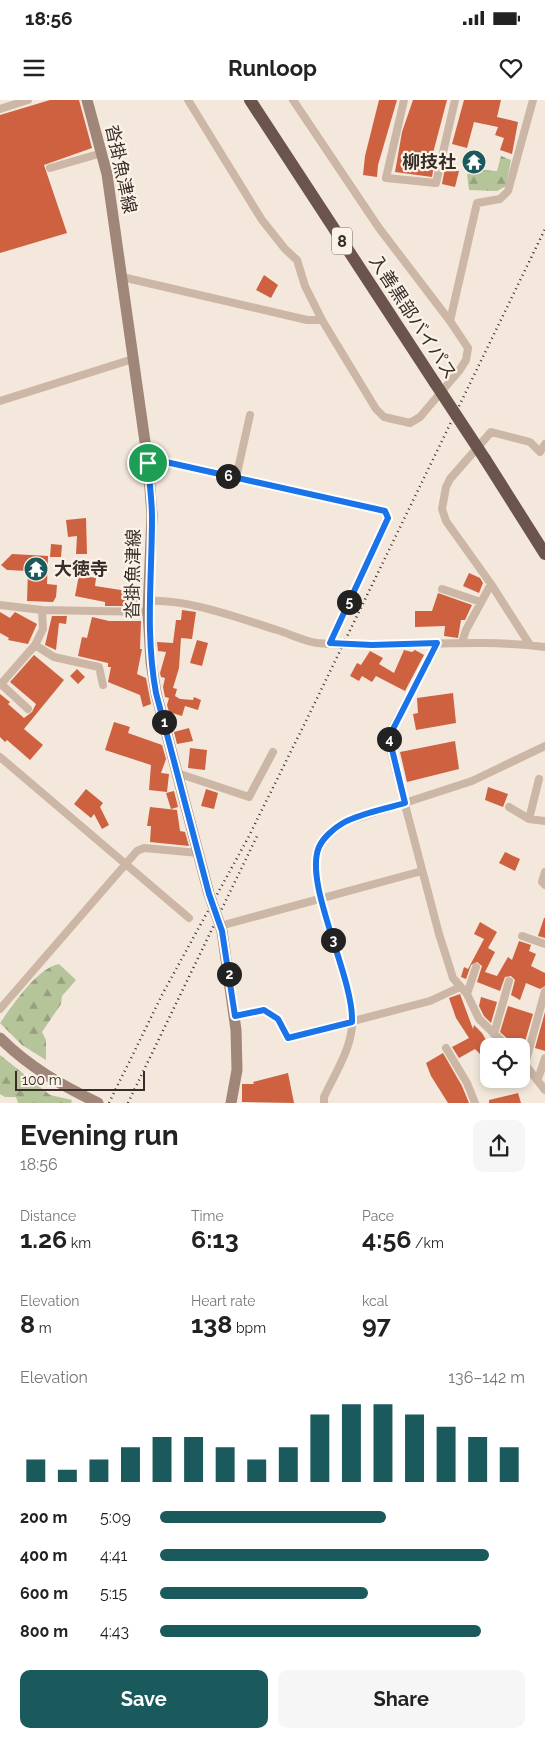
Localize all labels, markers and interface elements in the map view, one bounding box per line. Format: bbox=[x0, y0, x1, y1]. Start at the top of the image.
text: 18:56 bbox=[25, 7, 73, 29]
icon: menu bbox=[20, 54, 48, 82]
icon: heart bbox=[497, 54, 525, 82]
text: Runloop bbox=[228, 55, 317, 81]
street label: 沓掛魚津線 bbox=[102, 123, 141, 215]
temple icon: 柳技社 bbox=[461, 149, 487, 175]
place label: 柳技社 bbox=[402, 151, 456, 172]
road number: 8 bbox=[332, 228, 352, 254]
street label: 入善黒部バイパス bbox=[365, 251, 461, 383]
pin bbox=[127, 442, 169, 484]
icon: arrive bbox=[134, 449, 162, 477]
pin: 6 bbox=[216, 464, 240, 488]
text: 6 bbox=[224, 468, 233, 484]
street label: 沓掛魚津線 bbox=[121, 529, 144, 619]
temple icon: 大徳寺 bbox=[23, 556, 49, 582]
place label: 大徳寺 bbox=[54, 558, 108, 579]
pin: 5 bbox=[336, 590, 362, 614]
text: 5 bbox=[346, 594, 353, 610]
pin: 1 bbox=[152, 710, 176, 734]
text: 1 bbox=[161, 714, 168, 730]
pin: 4 bbox=[376, 726, 402, 752]
text: 4 bbox=[386, 731, 394, 747]
pin: 3 bbox=[320, 928, 346, 952]
text: 3 bbox=[330, 932, 337, 948]
pin: 2 bbox=[216, 962, 242, 986]
text: 2 bbox=[226, 966, 233, 982]
map controls bbox=[480, 1038, 530, 1088]
button: locate bbox=[480, 1038, 530, 1088]
scale bar bbox=[15, 1068, 145, 1091]
text: 100 m bbox=[22, 1072, 62, 1088]
text: Evening run bbox=[20, 1119, 179, 1152]
button: share bbox=[473, 1120, 525, 1172]
text: 18:56 bbox=[20, 1155, 58, 1174]
text: Distance bbox=[20, 1208, 76, 1224]
text: Time bbox=[191, 1208, 224, 1224]
text: Pace bbox=[362, 1208, 394, 1224]
text: 1.26 bbox=[20, 1224, 67, 1254]
text: 6:13 bbox=[191, 1224, 239, 1254]
text: 4:56 bbox=[362, 1224, 411, 1254]
text: km bbox=[67, 1235, 91, 1251]
text: /km bbox=[411, 1235, 444, 1251]
text: Elevation bbox=[20, 1293, 79, 1309]
text: Heart rate bbox=[191, 1293, 255, 1309]
text: kcal bbox=[362, 1293, 388, 1309]
text: 8 bbox=[20, 1309, 35, 1339]
text: 138 bbox=[191, 1309, 232, 1339]
text: 97 bbox=[362, 1309, 391, 1339]
text: m bbox=[35, 1320, 52, 1336]
text: bpm bbox=[232, 1320, 266, 1336]
text: Elevation bbox=[20, 1368, 88, 1387]
text: 136–142 m bbox=[448, 1368, 525, 1387]
text: 200 m bbox=[20, 1508, 67, 1527]
text: 5:09 bbox=[100, 1508, 131, 1527]
text: 400 m bbox=[20, 1546, 68, 1565]
text: 4:41 bbox=[100, 1546, 127, 1565]
text: 600 m bbox=[20, 1584, 68, 1603]
text: 5:15 bbox=[100, 1584, 127, 1603]
text: 800 m bbox=[20, 1622, 68, 1641]
text: 4:43 bbox=[100, 1622, 129, 1641]
button: Save bbox=[20, 1670, 268, 1728]
button: Share bbox=[278, 1670, 525, 1728]

